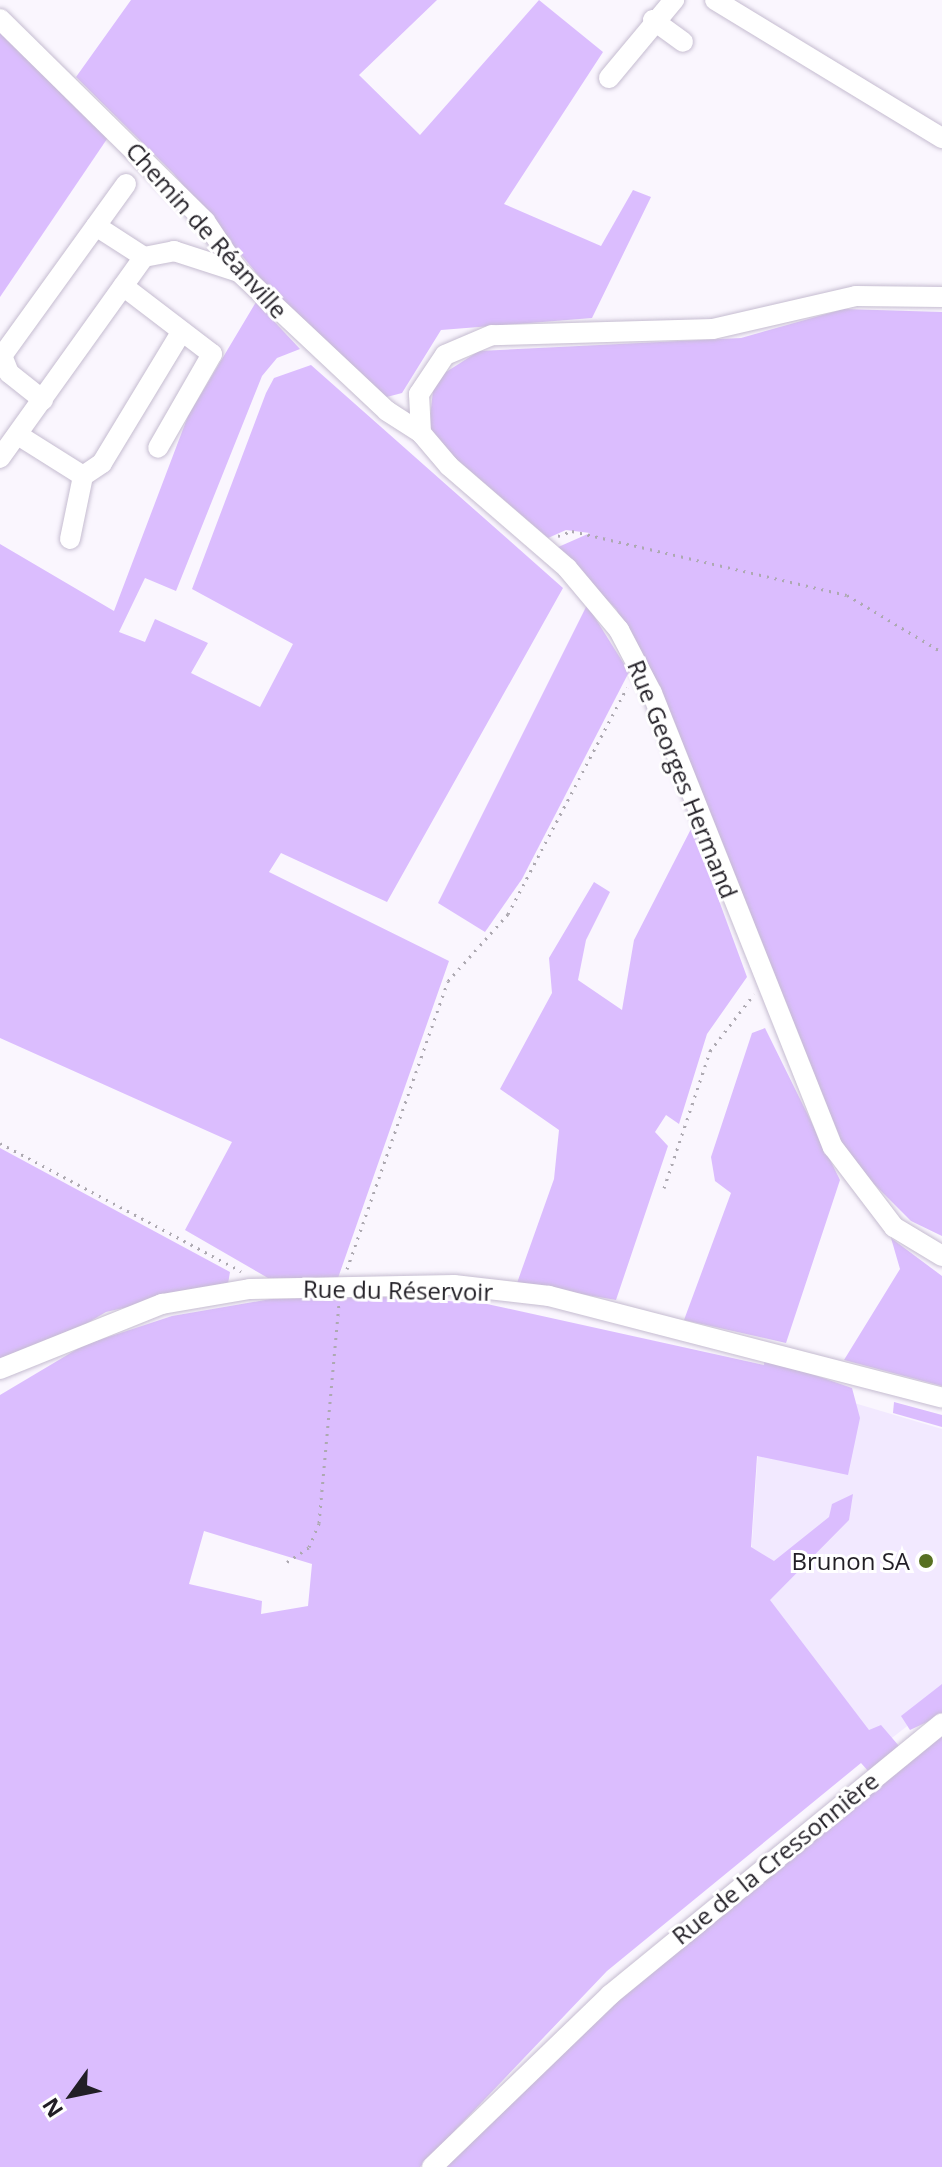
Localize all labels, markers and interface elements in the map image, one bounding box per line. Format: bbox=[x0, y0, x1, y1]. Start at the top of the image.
street label: Chemin de Réanville bbox=[120, 136, 294, 324]
street label: Rue Georges Hermand bbox=[622, 656, 744, 902]
street label: Rue du Réservoir bbox=[303, 1274, 493, 1306]
place label: Brunon SA bbox=[792, 1547, 910, 1575]
marker: Brunon SA bbox=[917, 1552, 935, 1570]
street label: Rue de la Cressonnière bbox=[666, 1766, 884, 1950]
north arrow bbox=[32, 2055, 112, 2135]
text: N bbox=[34, 2092, 69, 2124]

